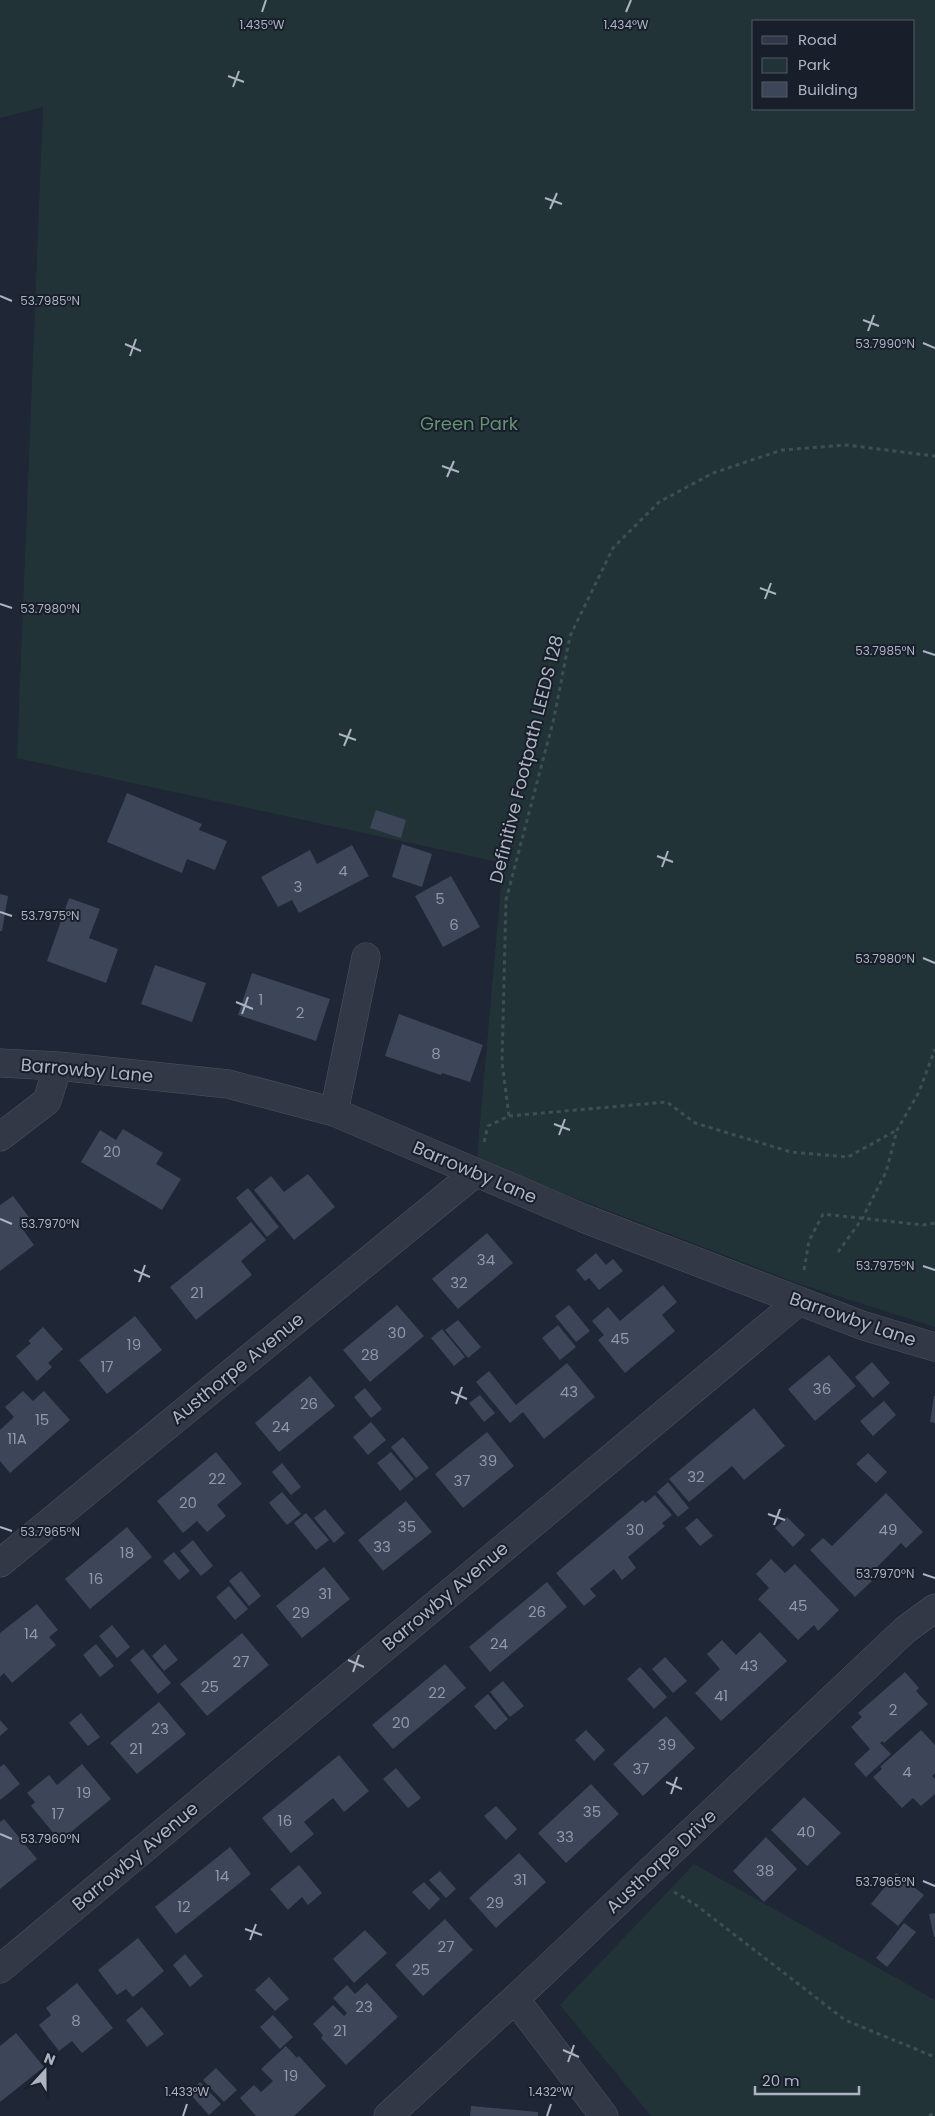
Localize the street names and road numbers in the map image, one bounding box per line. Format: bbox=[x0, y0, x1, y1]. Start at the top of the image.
street label: Definitive Footpath LEEDS 128 bbox=[483, 632, 569, 886]
street label: Barrowby Lane bbox=[20, 1052, 154, 1088]
street label: Barrowby Lane bbox=[409, 1135, 541, 1209]
street label: Barrowby Lane bbox=[786, 1286, 920, 1352]
street label: Austhorpe Avenue bbox=[165, 1306, 309, 1430]
street label: Barrowby Avenue bbox=[377, 1536, 513, 1656]
street label: Barrowby Avenue bbox=[67, 1796, 203, 1916]
street label: Austhorpe Drive bbox=[600, 1803, 722, 1919]

